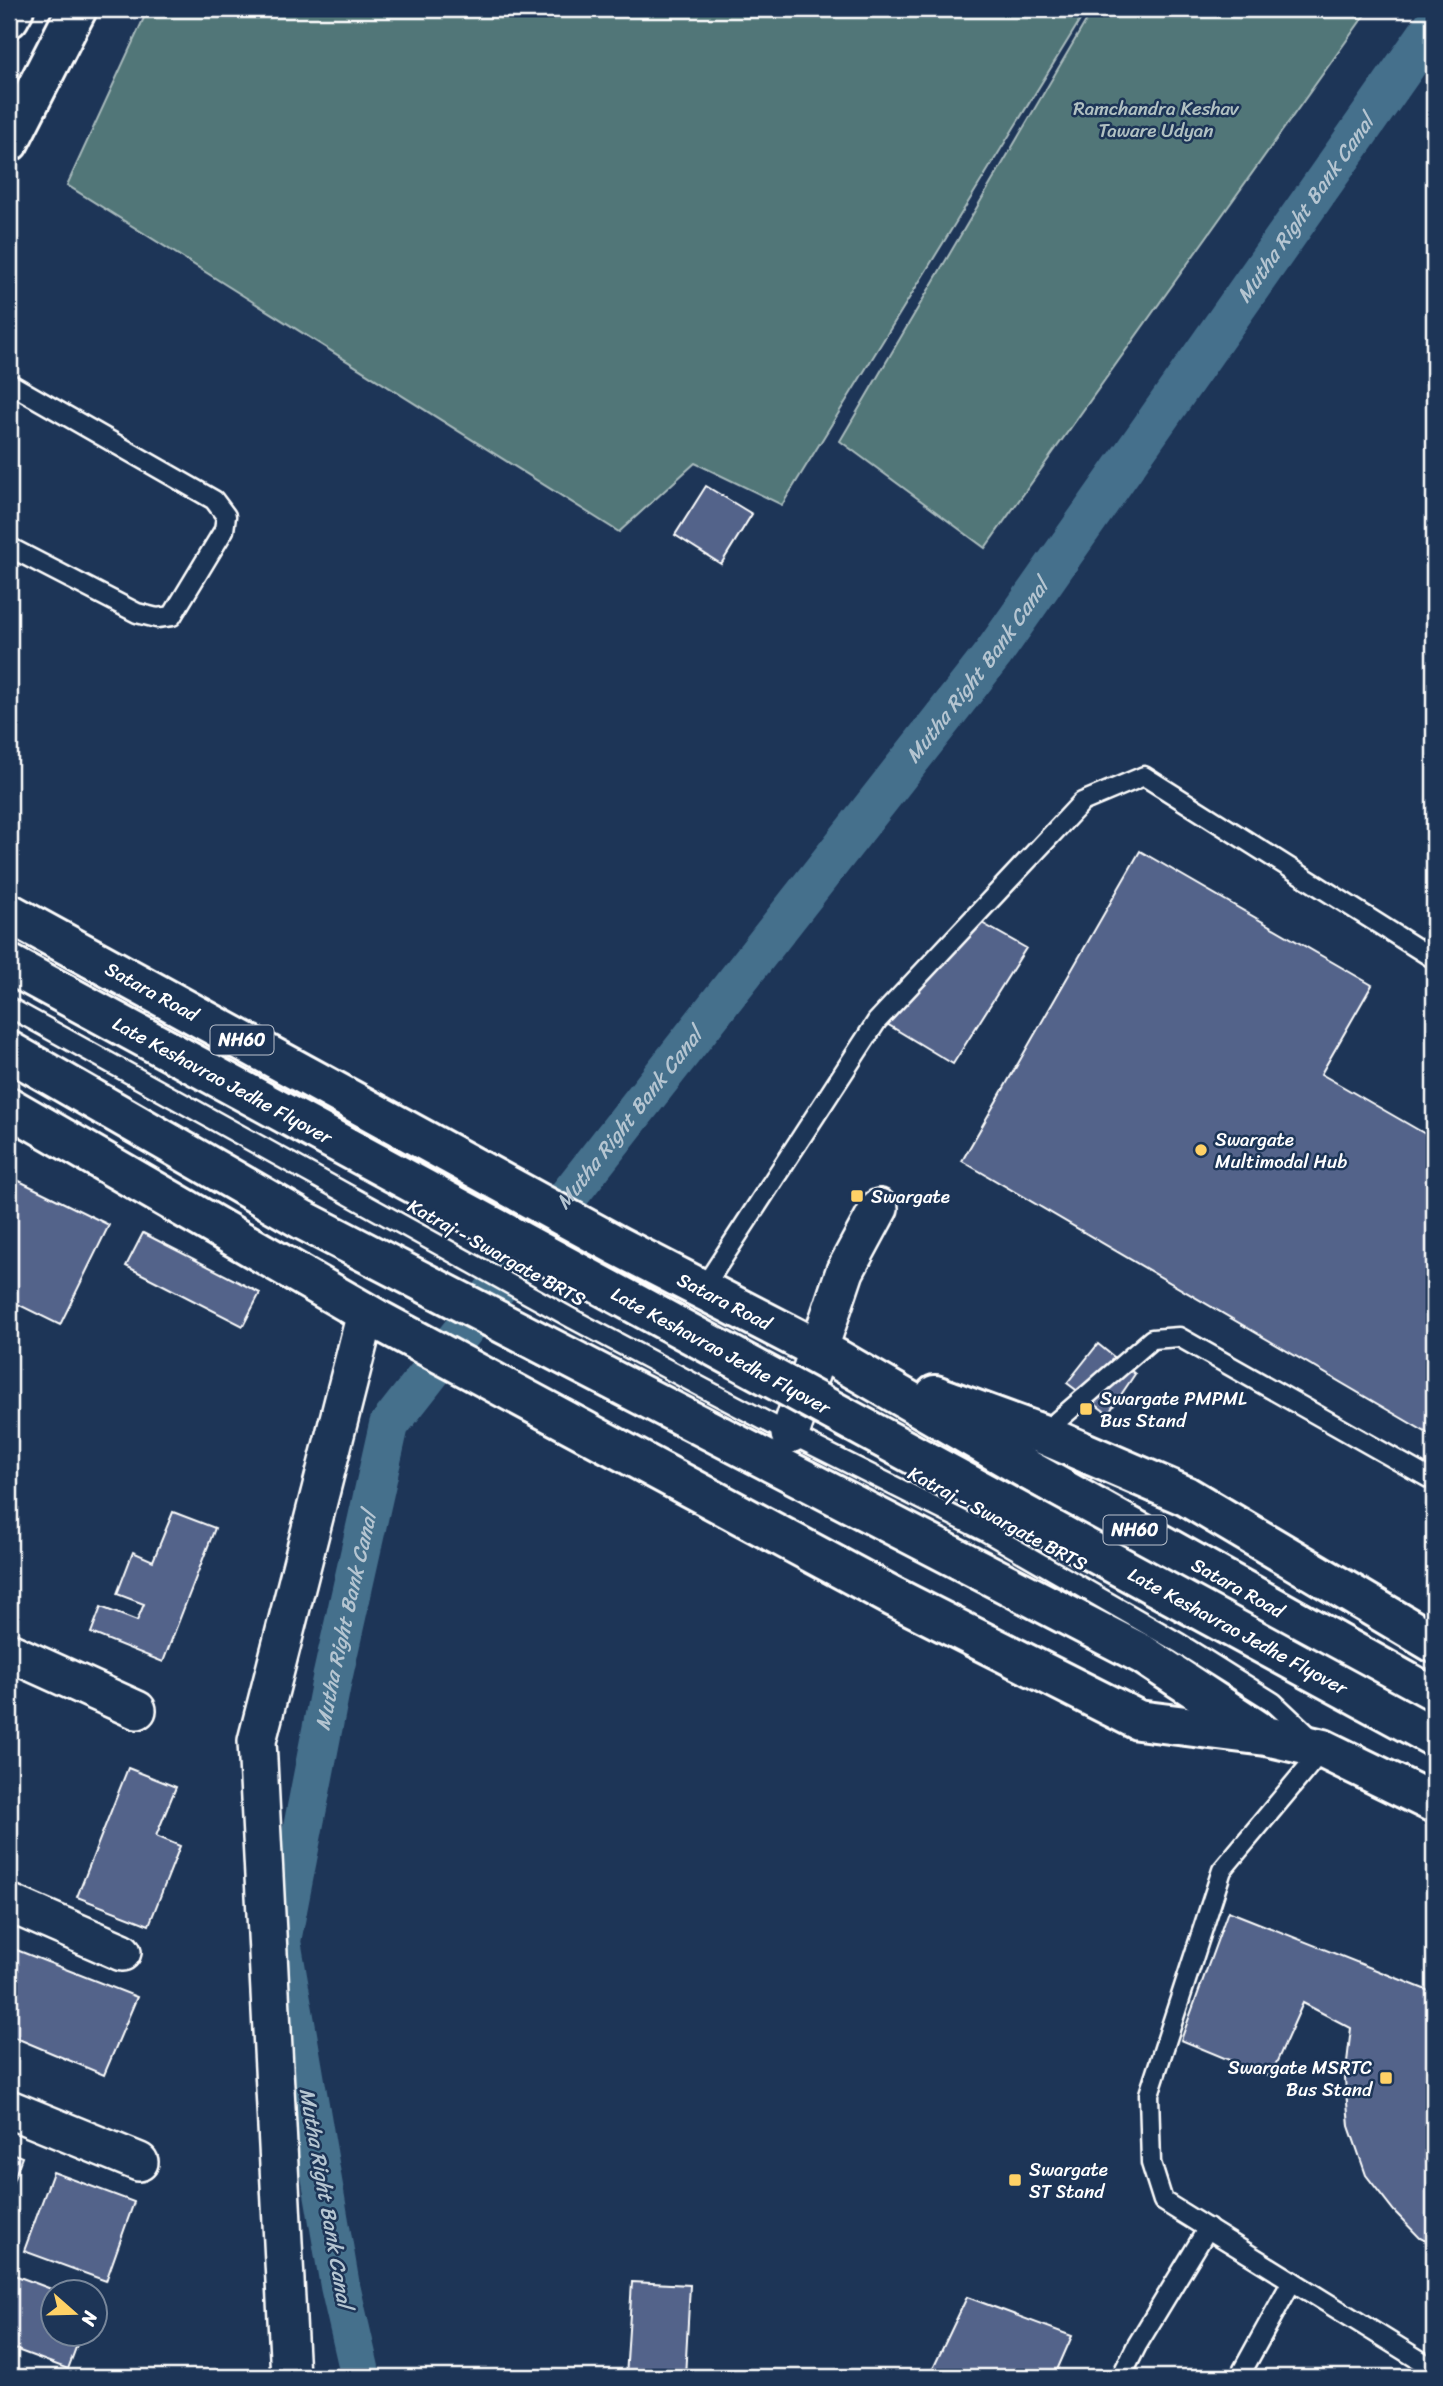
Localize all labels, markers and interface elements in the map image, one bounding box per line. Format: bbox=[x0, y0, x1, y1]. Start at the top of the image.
park label: Ramchandra Keshav Taware Udyan bbox=[1073, 92, 1240, 147]
water label: Mutha Right Bank Canal bbox=[1226, 102, 1388, 311]
water label: Mutha Right Bank Canal bbox=[895, 567, 1062, 772]
street label: Satara Road bbox=[99, 953, 206, 1032]
street label: Late Keshavrao Jedhe Flyover bbox=[107, 1007, 339, 1154]
water label: Mutha Right Bank Canal bbox=[545, 1015, 716, 1218]
road number: NH60 bbox=[210, 1026, 274, 1055]
place label: Swargate Multimodal Hub bbox=[1215, 1123, 1347, 1178]
marker: Swargate Multimodal Hub bbox=[1193, 1142, 1209, 1158]
place label: Swargate bbox=[871, 1180, 950, 1213]
marker: Swargate bbox=[849, 1188, 865, 1204]
street label: Katraj - Swargate BRTS bbox=[401, 1190, 592, 1315]
street label: Satara Road bbox=[671, 1263, 779, 1340]
street label: Late Keshavrao Jedhe Flyover bbox=[605, 1278, 838, 1424]
place label: Swargate PMPML Bus Stand bbox=[1100, 1382, 1247, 1437]
marker: Swargate PMPML Bus Stand bbox=[1078, 1401, 1094, 1417]
street label: Katraj - Swargate BRTS bbox=[902, 1457, 1094, 1580]
water label: Mutha Right Bank Canal bbox=[303, 1503, 389, 1734]
road number: NH60 bbox=[1104, 1516, 1166, 1545]
street label: Satara Road bbox=[1185, 1548, 1292, 1628]
street label: Late Keshavrao Jedhe Flyover bbox=[1122, 1558, 1355, 1705]
place label: Swargate MSRTC Bus Stand bbox=[1228, 2051, 1374, 2106]
marker: Swargate MSRTC Bus Stand bbox=[1378, 2070, 1394, 2086]
water label: Mutha Right Bank Canal bbox=[288, 2085, 365, 2316]
place label: Swargate ST Stand bbox=[1029, 2153, 1108, 2208]
marker: Swargate ST Stand bbox=[1007, 2172, 1023, 2188]
north arrow bbox=[38, 2278, 108, 2348]
text: N bbox=[71, 2306, 108, 2331]

